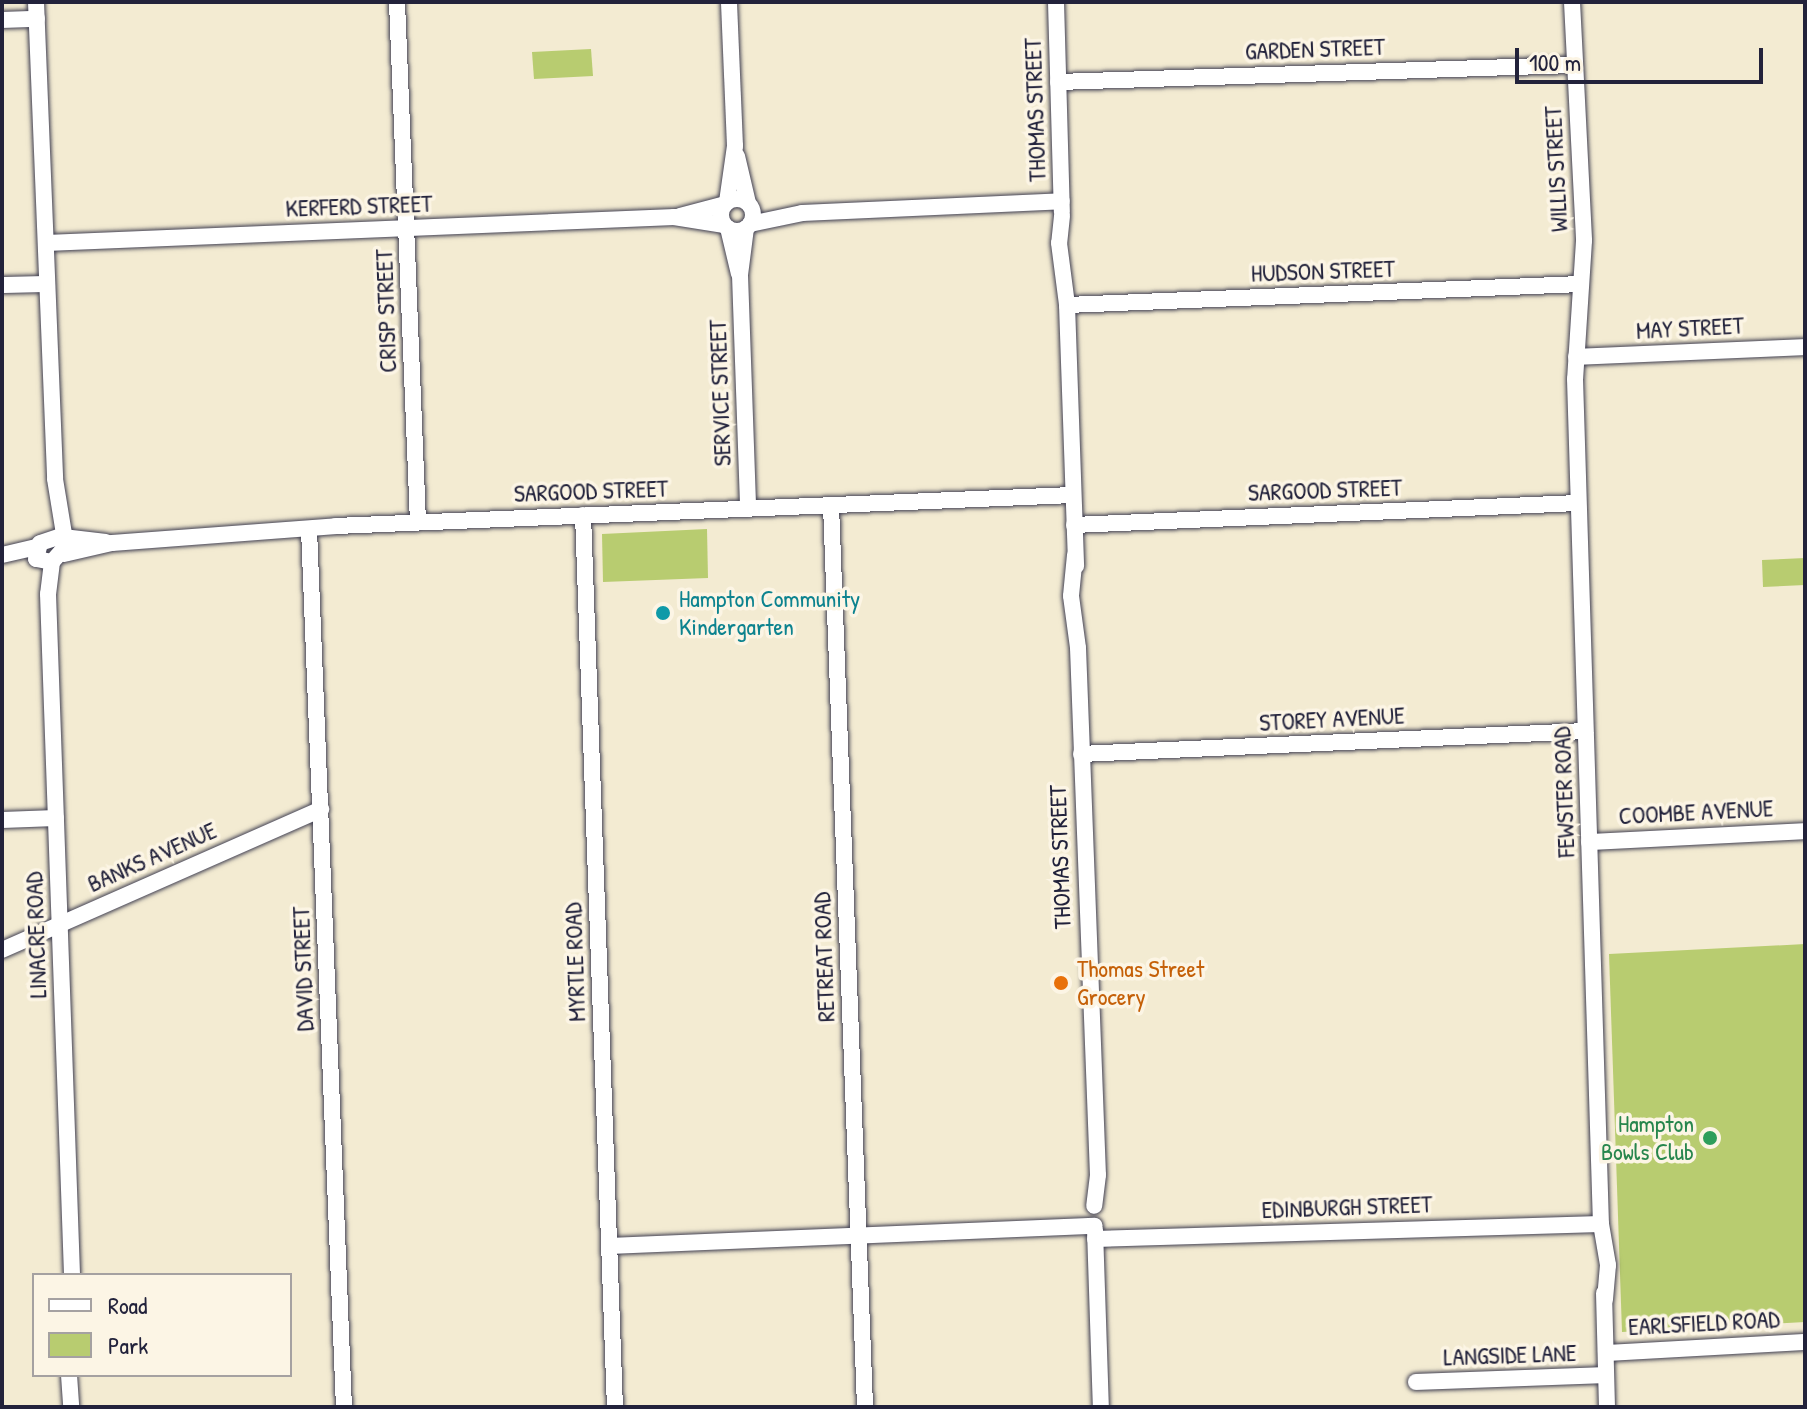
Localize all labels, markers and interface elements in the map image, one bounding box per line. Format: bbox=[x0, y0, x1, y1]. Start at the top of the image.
street label: GARDEN STREET bbox=[1245, 32, 1385, 66]
scale bar bbox=[1519, 32, 1767, 82]
street label: THOMAS STREET bbox=[1018, 38, 1052, 182]
text: 100 m bbox=[1529, 46, 1581, 78]
street label: WILLIS STREET bbox=[1538, 105, 1574, 233]
street label: KERFERD STREET bbox=[285, 189, 433, 223]
street label: CRISP STREET bbox=[369, 249, 403, 373]
street label: HUDSON STREET bbox=[1251, 254, 1395, 288]
street label: MAY STREET bbox=[1635, 311, 1745, 345]
street label: SERVICE STREET bbox=[703, 319, 737, 467]
street label: SARGOOD STREET bbox=[1247, 473, 1403, 507]
street label: SARGOOD STREET bbox=[513, 474, 669, 508]
place label: Hampton Community Kindergarten bbox=[679, 585, 860, 641]
marker: Hampton Community Kindergarten bbox=[654, 604, 672, 622]
street label: STOREY AVENUE bbox=[1259, 701, 1405, 737]
street label: FEWSTER ROAD bbox=[1547, 726, 1581, 858]
street label: THOMAS STREET bbox=[1043, 785, 1077, 929]
street label: COOMBE AVENUE bbox=[1618, 794, 1774, 830]
street label: BANKS AVENUE bbox=[83, 816, 221, 898]
street label: LINACRE ROAD bbox=[19, 871, 53, 999]
street label: RETREAT ROAD bbox=[807, 892, 841, 1022]
street label: MYRTLE ROAD bbox=[559, 902, 591, 1022]
street label: DAVID STREET bbox=[286, 906, 320, 1032]
place label: Thomas Street Grocery bbox=[1077, 955, 1204, 1011]
marker: Thomas Street Grocery bbox=[1052, 974, 1070, 992]
place label: Hampton Bowls Club bbox=[1601, 1110, 1694, 1166]
marker: Hampton Bowls Club bbox=[1701, 1129, 1719, 1147]
street label: EDINBURGH STREET bbox=[1261, 1190, 1433, 1224]
legend bbox=[32, 1273, 292, 1377]
text: Road bbox=[108, 1289, 147, 1321]
street label: EARLSFIELD ROAD bbox=[1628, 1305, 1780, 1341]
text: Park bbox=[108, 1329, 148, 1361]
street label: LANGSIDE LANE bbox=[1443, 1338, 1577, 1372]

